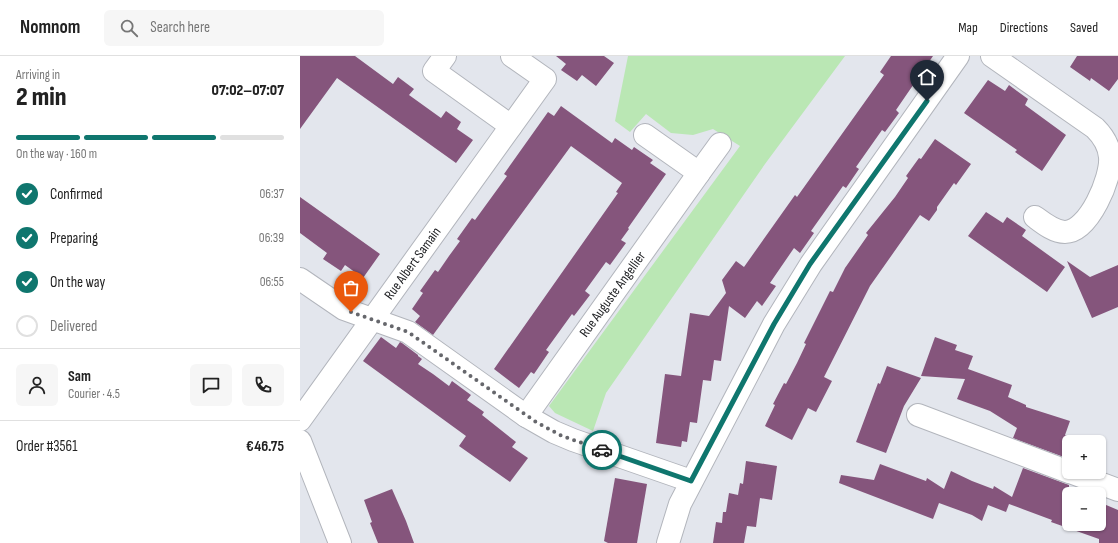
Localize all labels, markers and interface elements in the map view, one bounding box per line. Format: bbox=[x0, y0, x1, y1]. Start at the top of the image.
search box bbox=[104, 10, 384, 46]
text: Nomnom bbox=[20, 16, 80, 39]
icon: search bbox=[118, 17, 140, 39]
text: Search here bbox=[150, 18, 210, 37]
text: Map bbox=[958, 19, 978, 36]
text: Directions bbox=[1000, 19, 1048, 36]
text: Saved bbox=[1070, 19, 1098, 36]
pin bbox=[910, 60, 944, 101]
icon: home bbox=[916, 66, 938, 88]
text: Arriving in bbox=[16, 67, 60, 83]
text: 07:02–07:07 bbox=[212, 81, 284, 100]
text: 2 min bbox=[16, 82, 66, 113]
text: On the way · 160 m bbox=[16, 146, 97, 162]
icon: check bbox=[16, 183, 38, 205]
text: Confirmed bbox=[50, 185, 103, 204]
text: 06:37 bbox=[259, 186, 284, 202]
street label: Rue Albert Samain bbox=[380, 224, 444, 303]
icon: check bbox=[16, 227, 38, 249]
text: Preparing bbox=[50, 229, 98, 248]
text: 06:39 bbox=[259, 230, 284, 246]
street label: Rue Auguste Angellier bbox=[576, 248, 649, 340]
icon: check bbox=[16, 271, 38, 293]
pin bbox=[334, 271, 368, 312]
text: On the way bbox=[50, 273, 105, 292]
text: 06:55 bbox=[260, 274, 284, 290]
icon: bag bbox=[340, 277, 362, 299]
text: Delivered bbox=[50, 317, 97, 336]
button: person bbox=[16, 364, 58, 406]
button: chat bbox=[190, 364, 232, 406]
button: phone bbox=[242, 364, 284, 406]
text: Sam bbox=[68, 367, 91, 386]
text: Courier · 4.5 bbox=[68, 386, 120, 402]
courier bbox=[582, 430, 622, 470]
map controls bbox=[1062, 435, 1106, 531]
button: + bbox=[1062, 435, 1106, 479]
text: Order #3561 bbox=[16, 437, 77, 456]
text: €46.75 bbox=[246, 437, 284, 456]
icon: car bbox=[591, 439, 613, 461]
button: − bbox=[1062, 487, 1106, 531]

